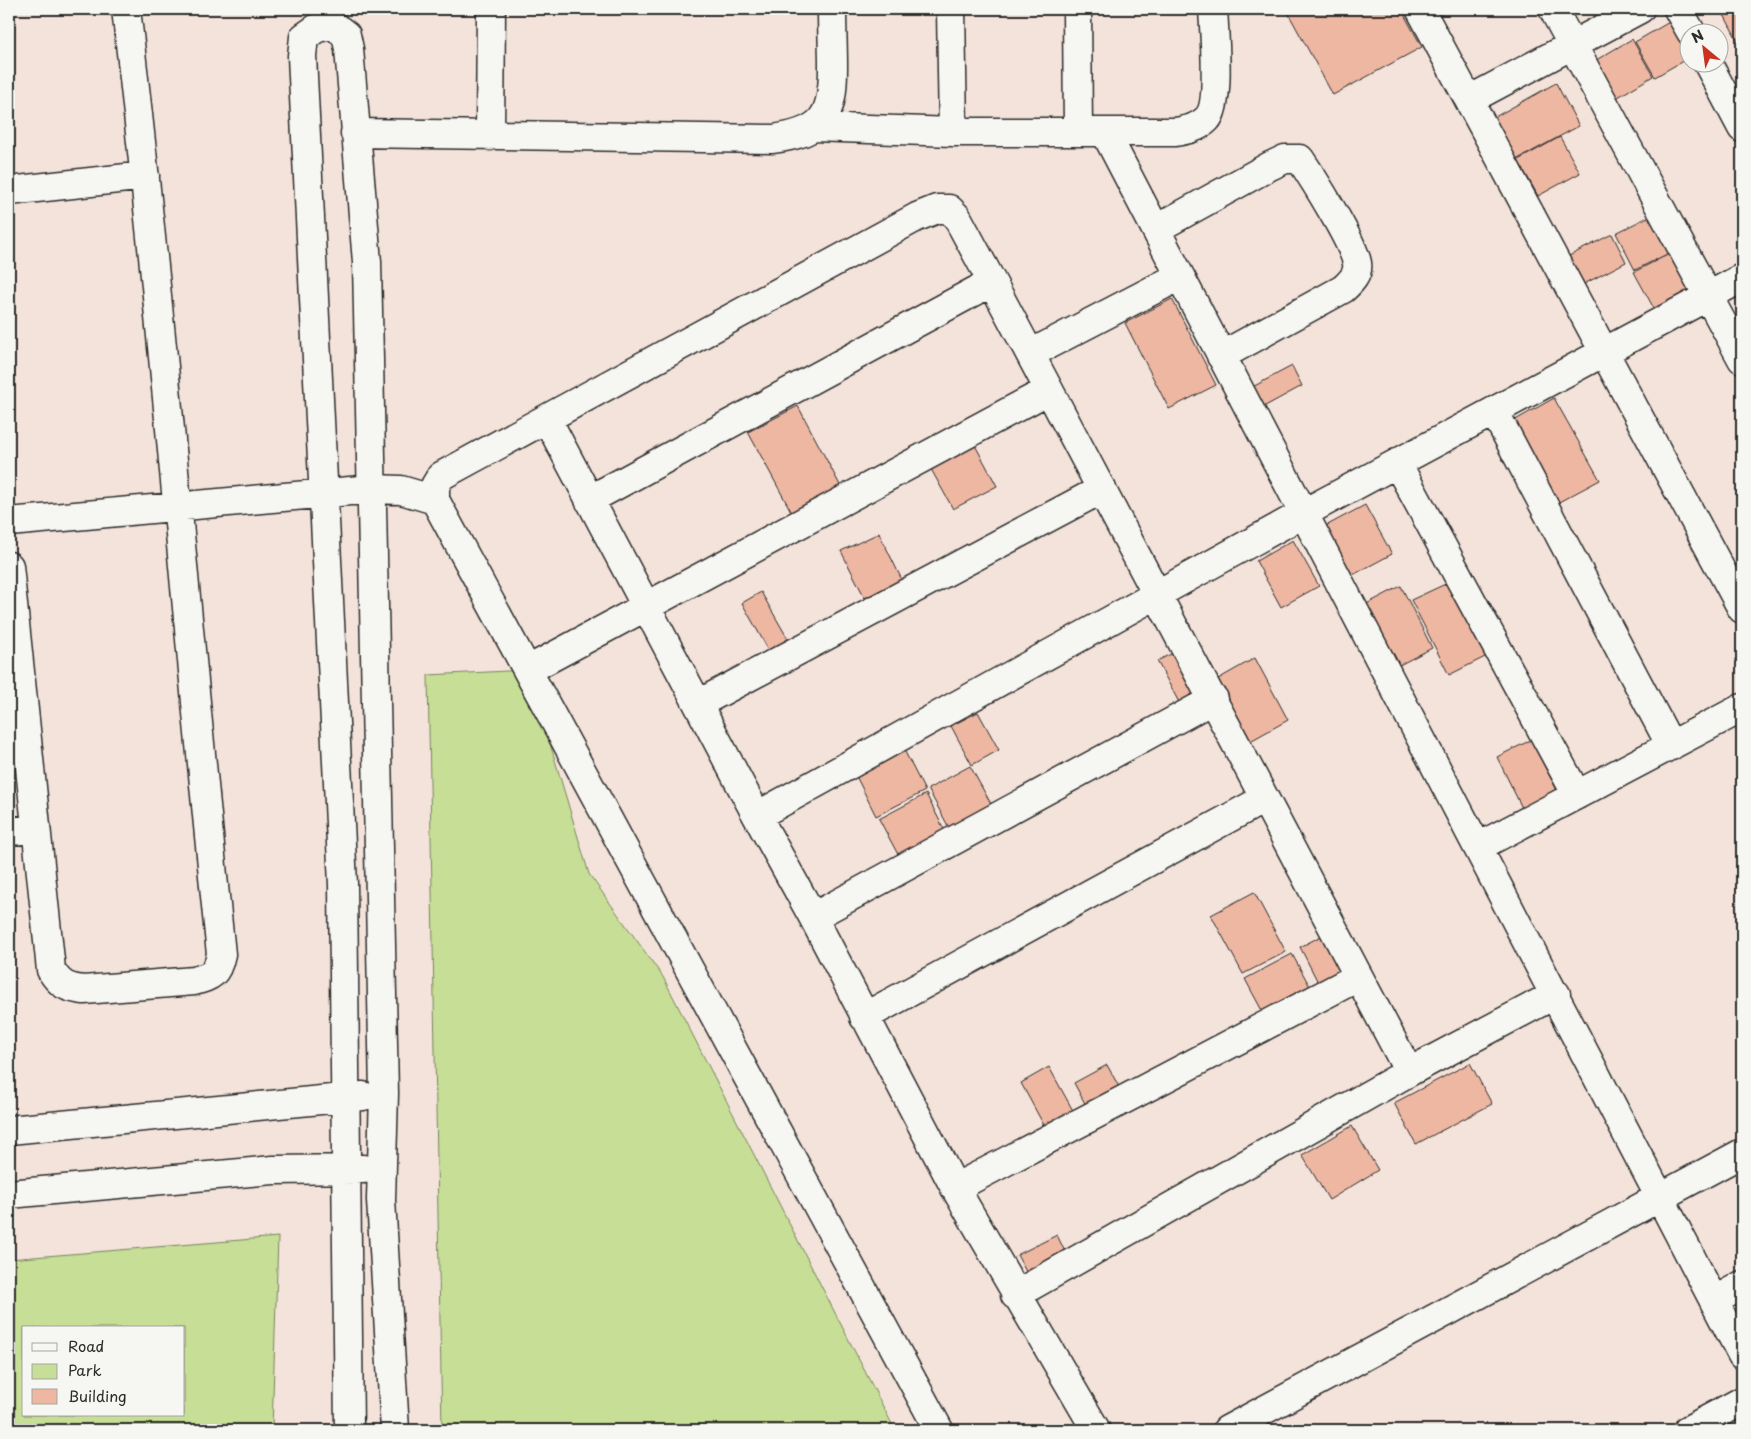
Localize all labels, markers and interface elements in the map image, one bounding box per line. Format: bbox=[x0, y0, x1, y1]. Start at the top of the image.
north arrow bbox=[1678, 22, 1728, 72]
text: N bbox=[1688, 24, 1707, 48]
legend bbox=[22, 1326, 185, 1416]
text: Road bbox=[68, 1334, 104, 1357]
text: Park bbox=[68, 1358, 102, 1381]
text: Building bbox=[68, 1384, 127, 1407]

